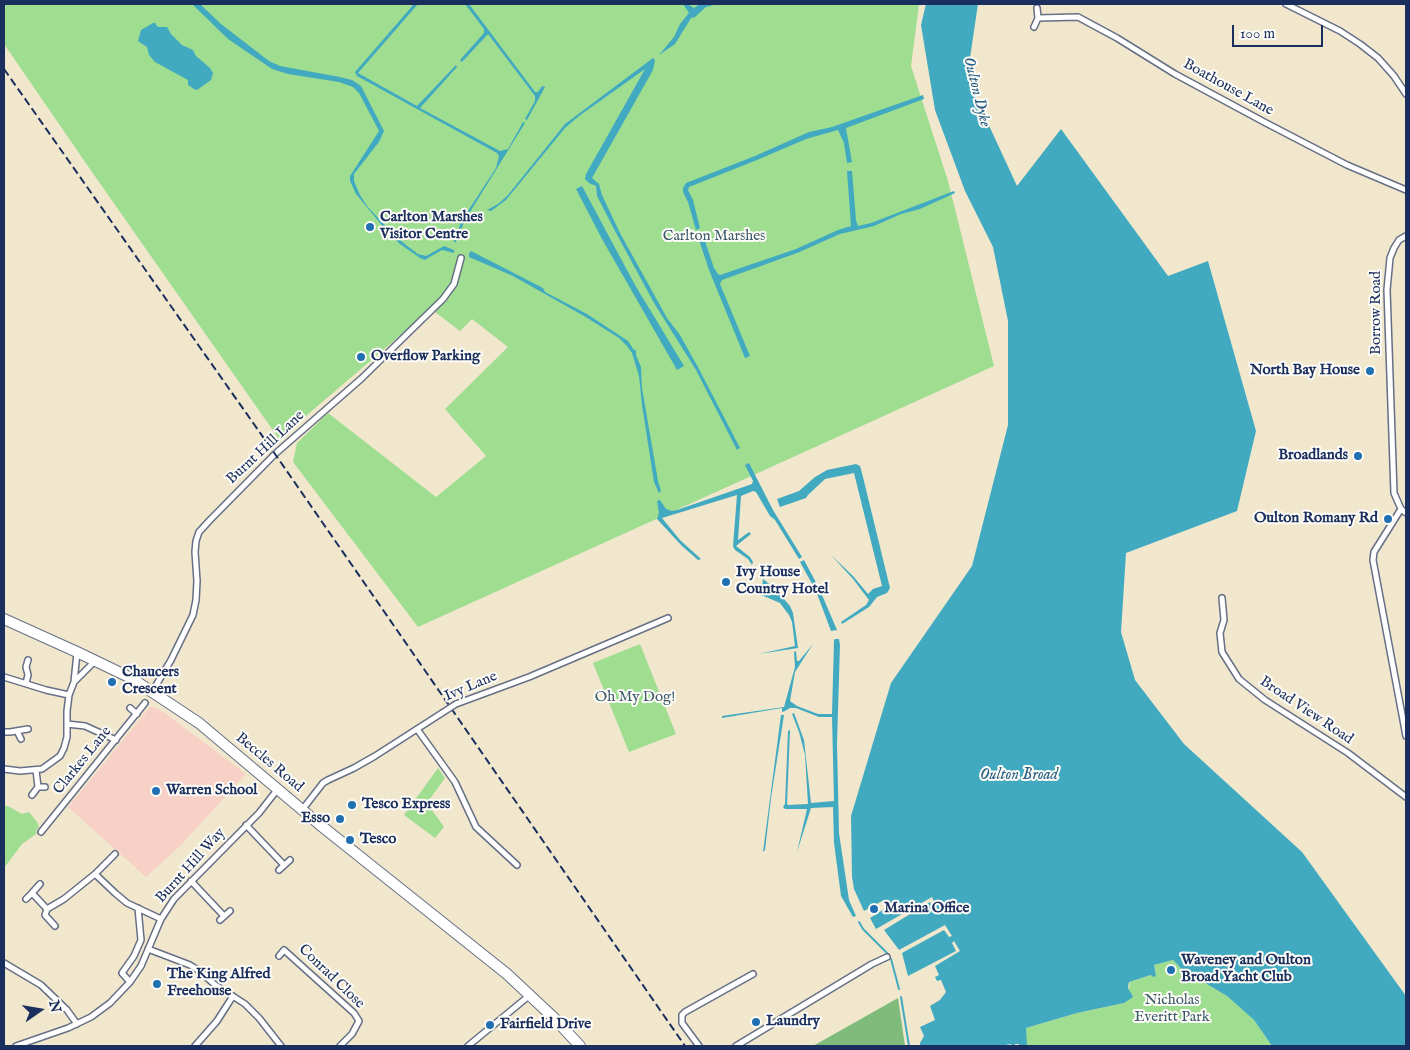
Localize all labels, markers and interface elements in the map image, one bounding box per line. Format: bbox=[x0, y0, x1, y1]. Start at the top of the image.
scale bar bbox=[1235, 15, 1326, 47]
text: 100 m bbox=[1240, 24, 1275, 43]
water label: Oulton Dyke bbox=[958, 55, 994, 129]
street label: Boathouse Lane bbox=[1180, 56, 1276, 120]
place label: Carlton Marshes Visitor Centre bbox=[380, 209, 483, 244]
marker: Carlton Marshes Visitor Centre bbox=[364, 221, 376, 233]
park label: Carlton Marshes bbox=[663, 228, 765, 246]
street label: Borrow Road bbox=[1368, 271, 1386, 355]
place label: Overflow Parking bbox=[371, 348, 480, 366]
marker: Overflow Parking bbox=[355, 351, 367, 363]
place label: North Bay House bbox=[1250, 362, 1360, 380]
marker: North Bay House bbox=[1364, 365, 1376, 377]
street label: Burnt Hill Lane bbox=[223, 407, 309, 489]
place label: Broadlands bbox=[1278, 447, 1348, 465]
marker: Broadlands bbox=[1352, 450, 1364, 462]
place label: Oulton Romany Rd bbox=[1254, 510, 1378, 528]
marker: Oulton Romany Rd bbox=[1382, 513, 1394, 525]
place label: Ivy House Country Hotel bbox=[736, 564, 829, 599]
marker: Ivy House Country Hotel bbox=[720, 576, 732, 588]
place label: Chaucers Crescent bbox=[122, 664, 179, 699]
street label: Ivy Lane bbox=[442, 668, 500, 706]
street label: Broad View Road bbox=[1256, 673, 1356, 749]
marker: Chaucers Crescent bbox=[106, 676, 118, 688]
park label: Oh My Dog! bbox=[595, 689, 675, 707]
street label: Clarkes Lane bbox=[50, 723, 116, 799]
street label: Beccles Road bbox=[231, 729, 307, 797]
water label: Oulton Broad bbox=[980, 766, 1058, 786]
place label: Warren School bbox=[166, 782, 257, 800]
marker: Warren School bbox=[150, 785, 162, 797]
place label: Tesco Express bbox=[362, 796, 450, 814]
marker: Tesco Express bbox=[346, 799, 358, 811]
place label: Esso bbox=[301, 810, 330, 828]
marker: Esso bbox=[334, 813, 346, 825]
street label: Burnt Hill Way bbox=[153, 825, 229, 907]
place label: Tesco bbox=[360, 831, 396, 849]
marker: Tesco bbox=[344, 834, 356, 846]
place label: Marina Office bbox=[884, 900, 969, 918]
marker: Marina Office bbox=[868, 903, 880, 915]
street label: Conrad Close bbox=[294, 941, 368, 1013]
place label: Waveney and Oulton Broad Yacht Club bbox=[1181, 952, 1311, 987]
marker: Waveney and Oulton Broad Yacht Club bbox=[1165, 964, 1177, 976]
place label: The King Alfred Freehouse bbox=[167, 966, 270, 1001]
marker: The King Alfred Freehouse bbox=[151, 978, 163, 990]
north arrow bbox=[15, 985, 65, 1035]
park label: Nicholas Everitt Park bbox=[1134, 992, 1210, 1027]
text: N bbox=[44, 999, 65, 1015]
place label: Laundry bbox=[766, 1013, 820, 1031]
place label: Fairfield Drive bbox=[500, 1016, 591, 1034]
marker: Laundry bbox=[750, 1016, 762, 1028]
marker: Fairfield Drive bbox=[484, 1019, 496, 1031]

